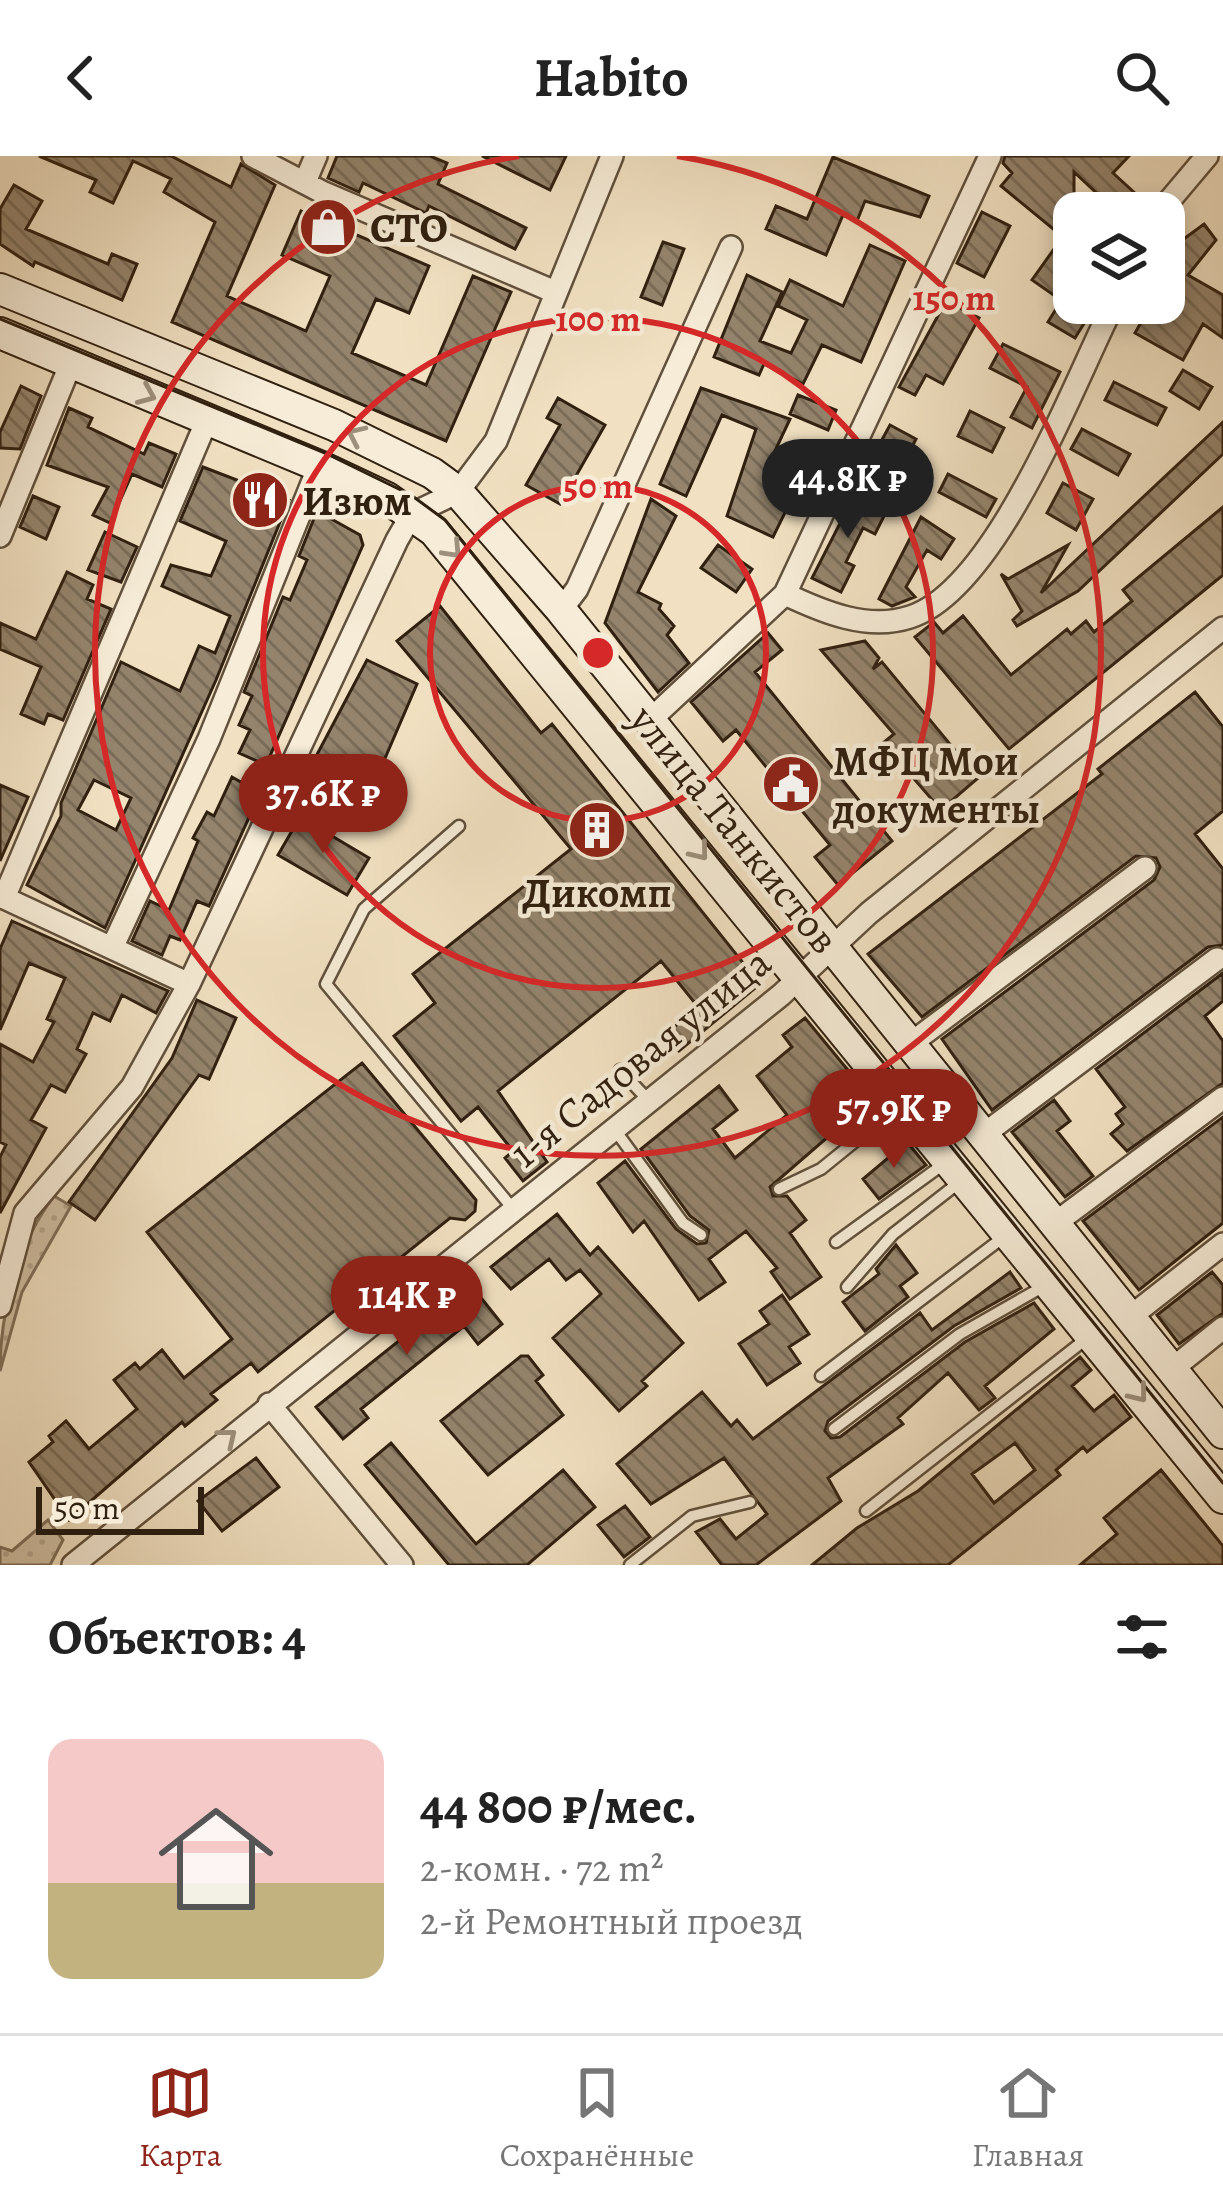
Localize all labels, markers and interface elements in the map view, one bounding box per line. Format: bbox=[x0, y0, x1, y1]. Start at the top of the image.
text: Habito bbox=[534, 41, 689, 115]
icon: back bbox=[48, 45, 114, 111]
icon: search bbox=[1109, 45, 1175, 111]
map controls bbox=[1053, 192, 1185, 324]
button: layers bbox=[1053, 192, 1185, 324]
shop icon: СТО bbox=[297, 196, 359, 258]
place label: СТО bbox=[370, 199, 448, 256]
text: 150 m bbox=[913, 273, 995, 322]
text: 100 m bbox=[555, 294, 641, 343]
one-way arrow bbox=[134, 380, 156, 404]
one-way arrow bbox=[347, 426, 368, 449]
pin: 44.8K ₽ bbox=[737, 439, 959, 541]
text: 44.8K ₽ bbox=[789, 451, 907, 504]
text: 50 m bbox=[563, 461, 633, 510]
restaurant icon: Изюм bbox=[229, 469, 291, 531]
place label: Изюм bbox=[302, 472, 412, 529]
one-way arrow bbox=[438, 536, 460, 558]
centre of rings bbox=[577, 632, 619, 674]
street label: улица Танкистов bbox=[616, 692, 853, 965]
place label: МФЦ Мои документы bbox=[832, 732, 1040, 837]
public building icon: МФЦ Мои документы bbox=[760, 753, 822, 815]
pin: 37.6K ₽ bbox=[212, 754, 434, 856]
text: 37.6K ₽ bbox=[266, 766, 380, 819]
building icon: Дикомп bbox=[566, 799, 628, 861]
one-way arrow bbox=[685, 838, 707, 860]
place label: Дикомп bbox=[522, 864, 672, 921]
street label: 1-я Садовая улица bbox=[497, 934, 783, 1180]
pin: 57.9K ₽ bbox=[783, 1069, 1005, 1171]
text: 57.9K ₽ bbox=[837, 1081, 951, 1134]
pin: 114K ₽ bbox=[309, 1256, 505, 1358]
text: 114K ₽ bbox=[358, 1268, 456, 1321]
one-way arrow bbox=[1124, 1380, 1146, 1402]
one-way arrow bbox=[214, 1430, 236, 1451]
scale bar bbox=[36, 1481, 204, 1534]
text: 50 m bbox=[54, 1485, 120, 1530]
text: Объектов: 4 bbox=[48, 1602, 306, 1672]
icon: filters bbox=[1109, 1604, 1175, 1670]
text: 44 800 ₽/мес. bbox=[420, 1771, 697, 1841]
icon: home bbox=[144, 1787, 288, 1931]
text: 2-комн. · 72 m² bbox=[420, 1841, 664, 1894]
text: 2-й Ремонтный проезд bbox=[420, 1894, 803, 1947]
tab: Карта bbox=[139, 2060, 222, 2177]
tab: Сохранённые bbox=[500, 2060, 694, 2177]
tab: Главная bbox=[972, 2060, 1084, 2177]

